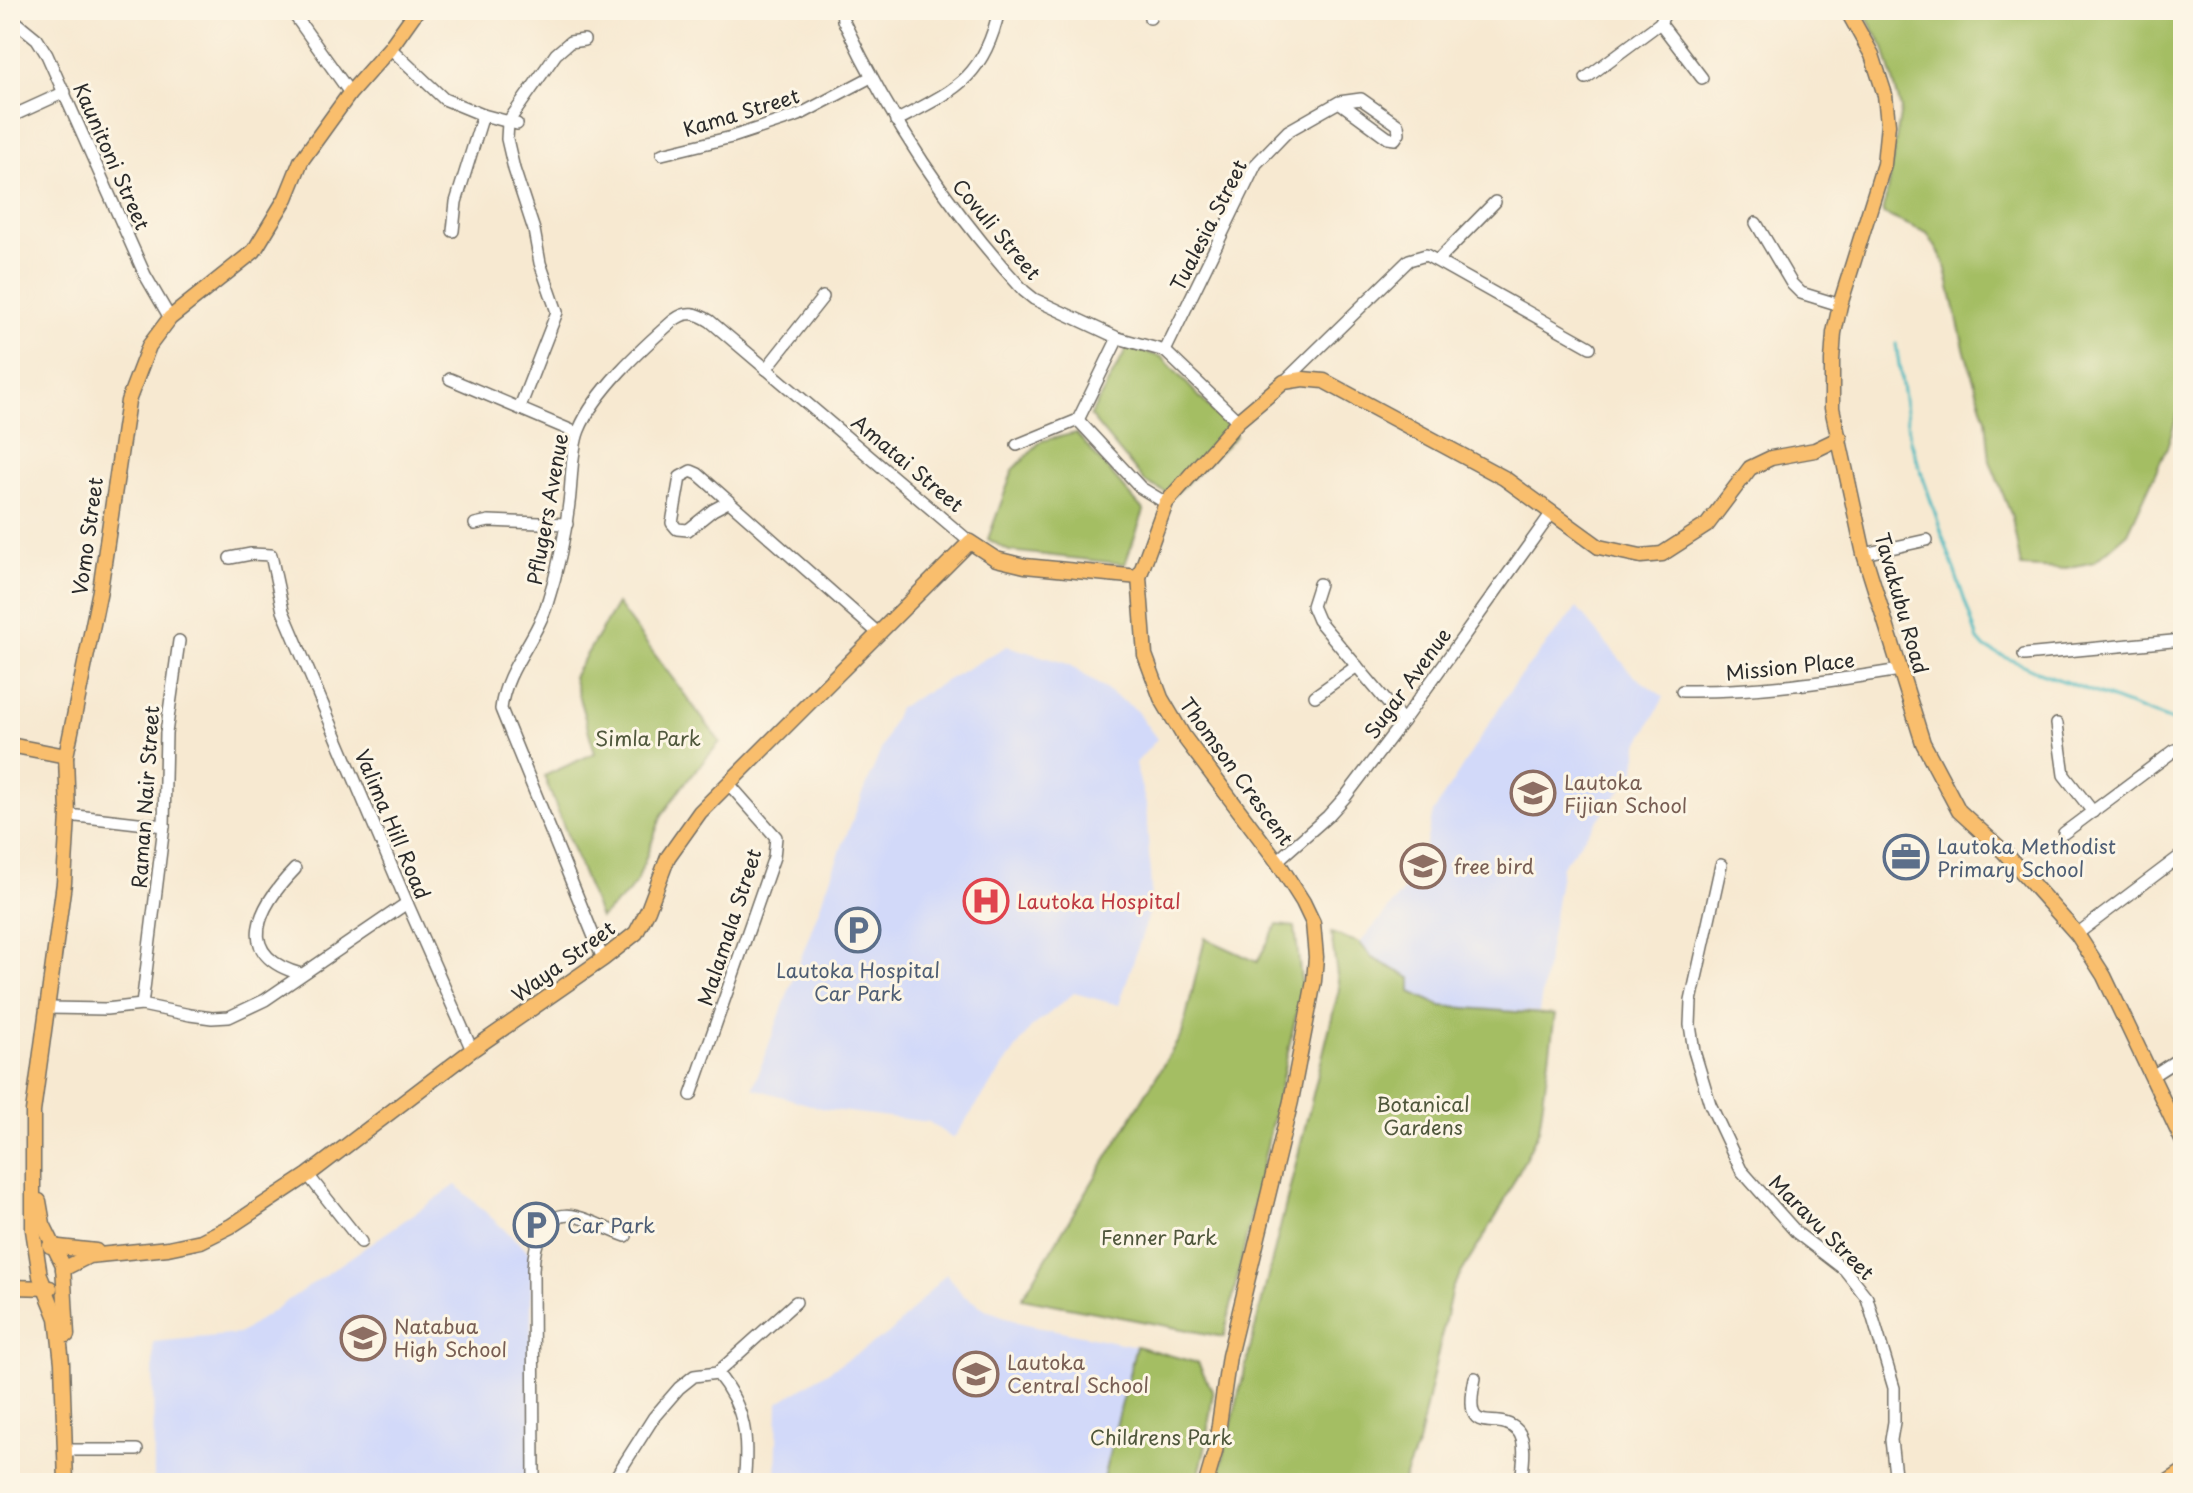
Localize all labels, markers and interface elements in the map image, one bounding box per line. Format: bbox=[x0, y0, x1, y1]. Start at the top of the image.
street label: Kaunitoni Street bbox=[66, 78, 158, 235]
street label: Kama Street bbox=[679, 80, 803, 144]
street label: Tualesia Street bbox=[1162, 154, 1254, 296]
street label: Covuli Street bbox=[946, 172, 1048, 286]
street label: Amatai Street bbox=[845, 407, 971, 519]
street label: Pflugers Avenue bbox=[519, 431, 575, 587]
street label: Vomo Street bbox=[64, 475, 110, 597]
street label: Tavakubu Road bbox=[1868, 529, 1936, 677]
street label: Sugar Avenue bbox=[1356, 621, 1458, 745]
street label: Mission Place bbox=[1724, 644, 1856, 688]
street label: Thomson Crescent bbox=[1173, 691, 1301, 851]
street label: Raman Nair Street bbox=[124, 704, 166, 890]
park label: Simla Park bbox=[595, 723, 701, 753]
street label: Valima Hill Road bbox=[348, 744, 438, 904]
place label: Lautoka Fijian School bbox=[1564, 767, 1687, 820]
school or university icon: Lautoka Fijian School bbox=[1509, 769, 1557, 817]
place label: Lautoka Methodist Primary School bbox=[1937, 831, 2116, 884]
office icon: Lautoka Methodist Primary School bbox=[1882, 833, 1930, 881]
school or university icon: free bird bbox=[1399, 842, 1447, 890]
street label: Malamala Street bbox=[689, 845, 769, 1009]
place label: free bird bbox=[1454, 851, 1534, 881]
hospital icon: Lautoka Hospital bbox=[962, 877, 1010, 925]
place label: Lautoka Hospital bbox=[1017, 886, 1181, 916]
parking icon: Lautoka Hospital Car Park bbox=[834, 906, 882, 954]
street label: Waya Street bbox=[505, 913, 621, 1009]
place label: Lautoka Hospital Car Park bbox=[776, 955, 940, 1008]
park label: Botanical Gardens bbox=[1376, 1089, 1470, 1142]
street label: Maravu Street bbox=[1762, 1167, 1882, 1287]
parking icon: Car Park bbox=[512, 1201, 560, 1249]
place label: Car Park bbox=[567, 1210, 655, 1240]
park label: Fenner Park bbox=[1101, 1222, 1217, 1252]
place label: Natabua High School bbox=[394, 1311, 507, 1364]
school or university icon: Natabua High School bbox=[339, 1314, 387, 1362]
place label: Lautoka Central School bbox=[1007, 1347, 1149, 1400]
school or university icon: Lautoka Central School bbox=[952, 1350, 1000, 1398]
park label: Childrens Park bbox=[1090, 1422, 1232, 1452]

